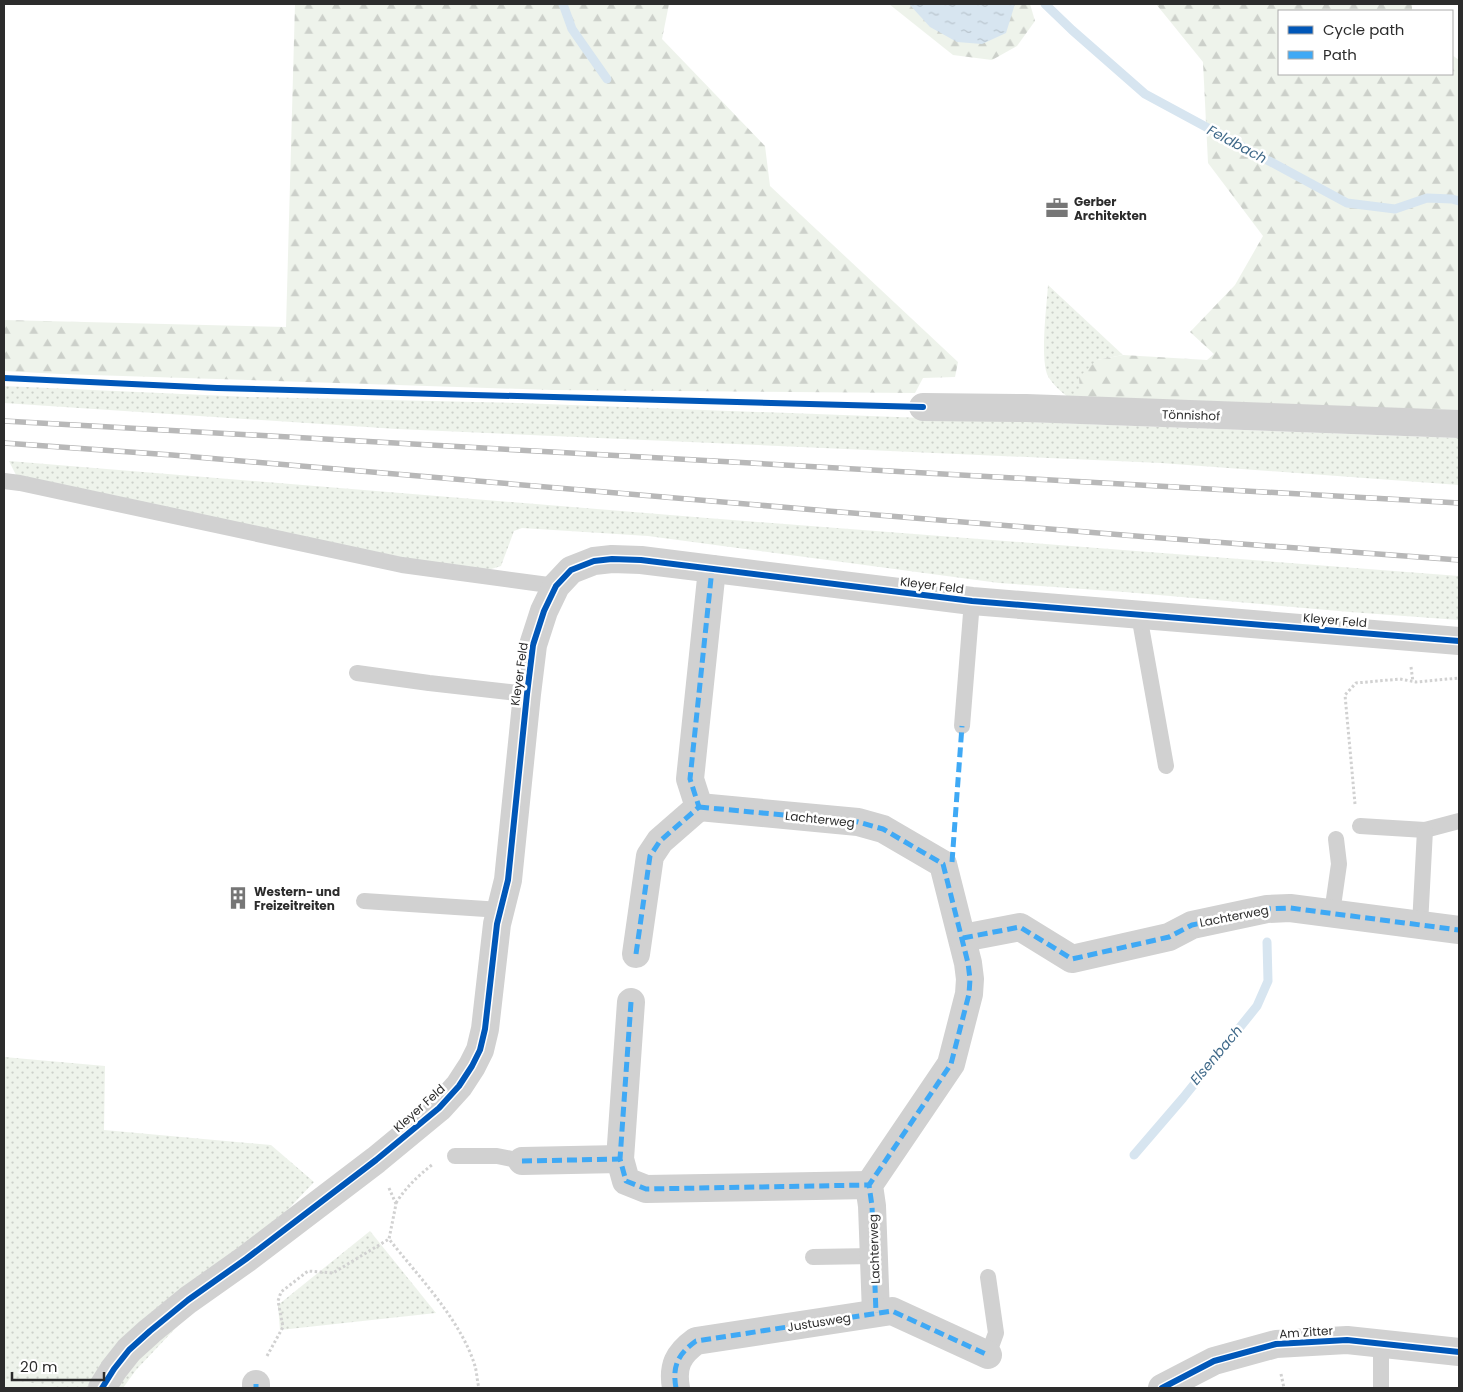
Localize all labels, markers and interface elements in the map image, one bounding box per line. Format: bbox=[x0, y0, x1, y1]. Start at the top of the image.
legend bbox=[1278, 10, 1453, 75]
text: Cycle path bbox=[1323, 19, 1404, 40]
text: Path bbox=[1323, 44, 1357, 65]
water label: Feldbach bbox=[1204, 120, 1270, 168]
place label: Gerber Architekten bbox=[1074, 193, 1147, 224]
office icon: Gerber Architekten bbox=[1044, 195, 1070, 221]
street label: Tönnishof bbox=[1162, 405, 1220, 425]
street label: Kleyer Feld bbox=[899, 573, 965, 597]
street label: Kleyer Feld bbox=[1302, 609, 1368, 631]
street label: Kleyer Feld bbox=[506, 641, 532, 707]
street label: Lachterweg bbox=[784, 807, 856, 831]
place label: Western- und Freizeitreiten bbox=[254, 883, 340, 914]
building icon: Western- und Freizeitreiten bbox=[225, 885, 251, 911]
street label: Lachterweg bbox=[1198, 901, 1270, 931]
water label: Elsenbach bbox=[1185, 1021, 1247, 1089]
street label: Kleyer Feld bbox=[390, 1080, 448, 1136]
street label: Lachterweg bbox=[864, 1214, 884, 1284]
street label: Justusweg bbox=[786, 1309, 852, 1335]
street label: Am Zitter bbox=[1279, 1322, 1334, 1342]
scale bar bbox=[12, 1350, 105, 1382]
text: 20 m bbox=[20, 1356, 58, 1377]

